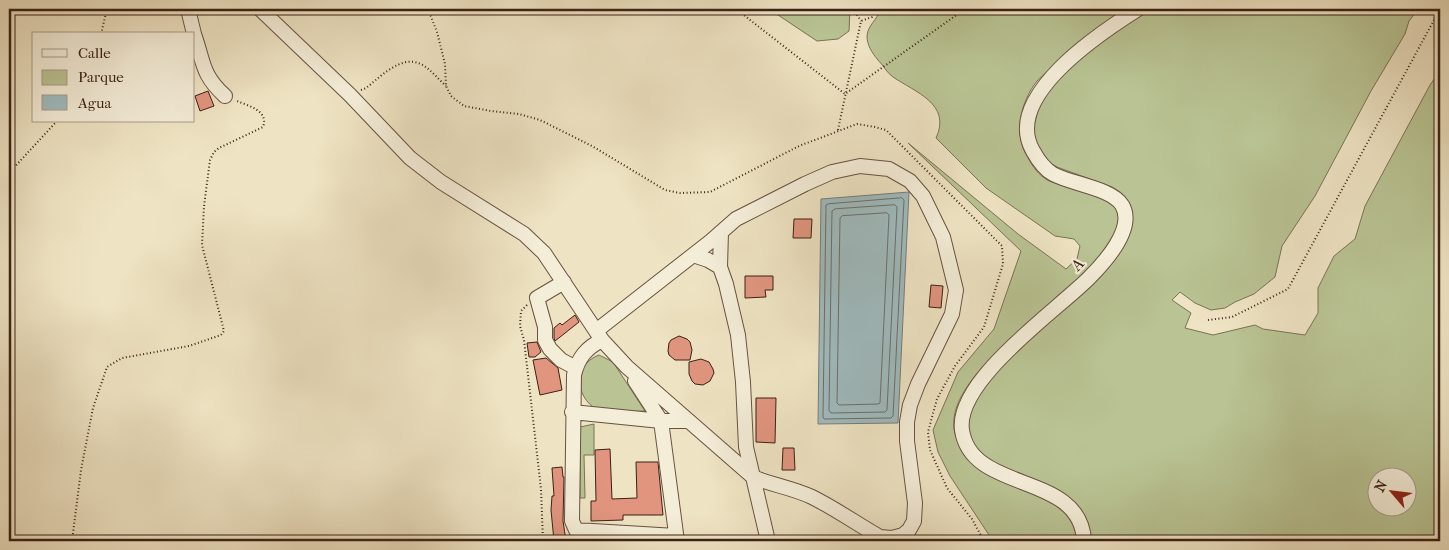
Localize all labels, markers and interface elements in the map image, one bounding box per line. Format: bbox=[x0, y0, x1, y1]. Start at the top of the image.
legend bbox=[32, 32, 195, 122]
text: Calle bbox=[78, 44, 111, 62]
text: Parque bbox=[78, 68, 124, 86]
text: Agua bbox=[77, 94, 112, 112]
street label: A bbox=[1066, 254, 1088, 275]
north arrow bbox=[1366, 468, 1416, 518]
text: N bbox=[1371, 477, 1391, 495]

